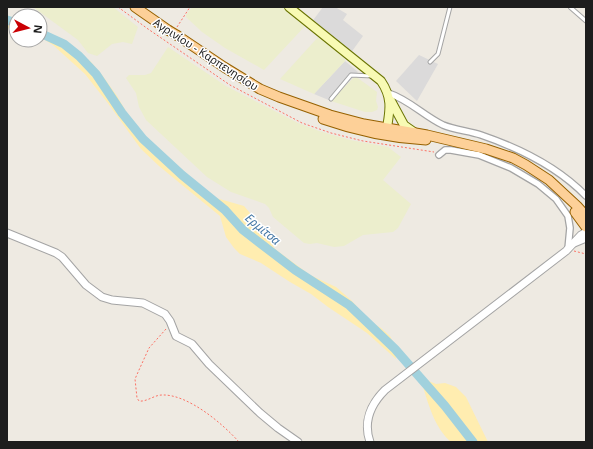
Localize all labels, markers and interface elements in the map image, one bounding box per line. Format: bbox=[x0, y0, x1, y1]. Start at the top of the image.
north arrow bbox=[8, 8, 48, 48]
street label: Αγρινίου - Καρπενησίου bbox=[150, 14, 262, 94]
text: N bbox=[30, 24, 46, 35]
water label: Ερμίτσα bbox=[242, 209, 284, 249]

